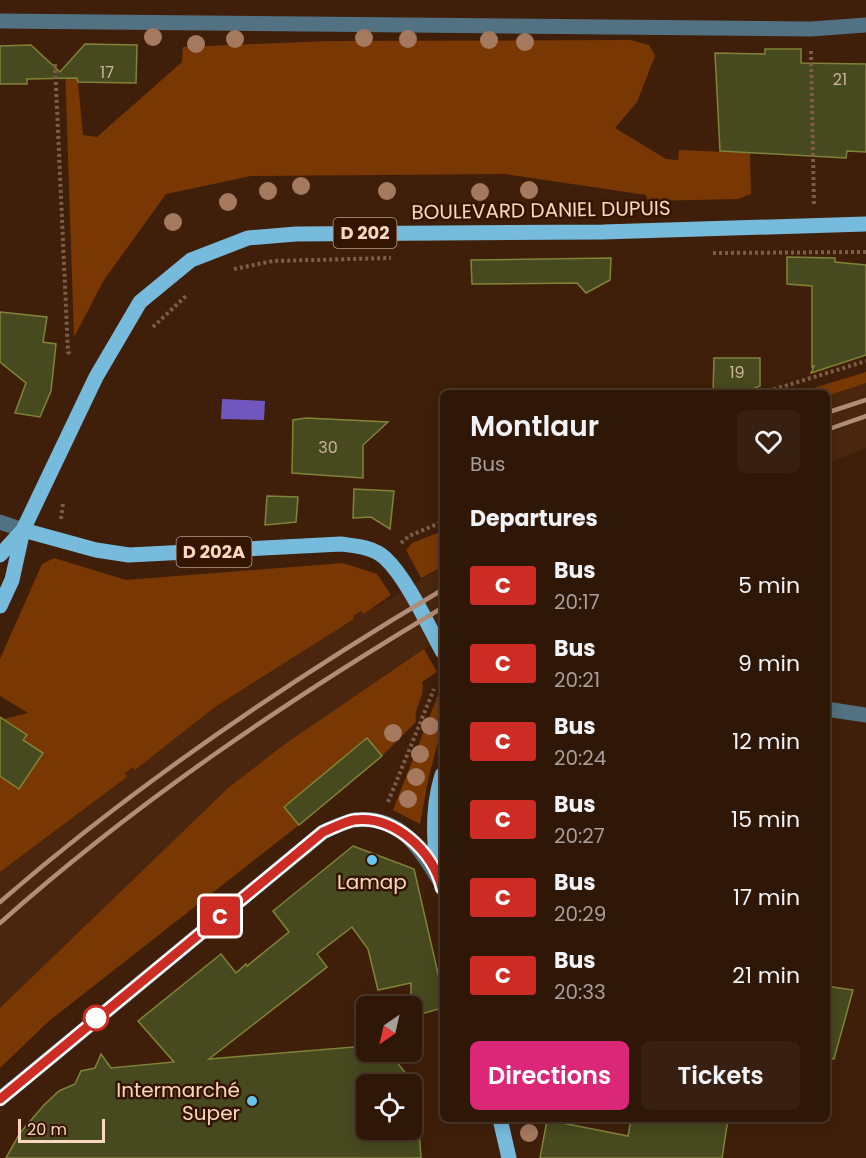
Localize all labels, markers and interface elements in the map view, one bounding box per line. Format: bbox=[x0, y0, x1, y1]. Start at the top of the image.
house number: 17 bbox=[100, 61, 114, 84]
house number: 21 bbox=[833, 68, 847, 91]
street label: BOULEVARD DANIEL DUPUIS bbox=[411, 194, 671, 226]
road number: D 202 bbox=[334, 218, 397, 248]
house number: 19 bbox=[729, 361, 745, 384]
text: Montlaur bbox=[470, 407, 599, 446]
button: heart bbox=[737, 410, 800, 473]
house number: 30 bbox=[318, 436, 338, 459]
text: Bus bbox=[470, 450, 506, 478]
text: Departures bbox=[470, 503, 598, 534]
road number: D 202A bbox=[176, 537, 252, 567]
text: Bus bbox=[554, 555, 596, 586]
text: 5 min bbox=[738, 570, 800, 601]
text: C bbox=[495, 571, 511, 600]
text: 20:17 bbox=[554, 588, 600, 616]
text: Bus bbox=[554, 633, 596, 664]
text: 9 min bbox=[738, 648, 800, 679]
text: C bbox=[495, 649, 511, 678]
text: 20:21 bbox=[554, 666, 600, 694]
text: Bus bbox=[554, 711, 596, 742]
text: 12 min bbox=[732, 726, 800, 757]
text: C bbox=[495, 727, 511, 756]
text: 20:24 bbox=[554, 744, 606, 772]
text: Bus bbox=[554, 789, 596, 820]
text: 15 min bbox=[731, 804, 800, 835]
text: C bbox=[495, 805, 511, 834]
text: 20:27 bbox=[554, 822, 605, 850]
marker: Lamap bbox=[365, 853, 379, 867]
text: Bus bbox=[554, 867, 596, 898]
place label: Lamap bbox=[337, 868, 407, 896]
text: 17 min bbox=[733, 882, 800, 913]
text: C bbox=[495, 883, 511, 912]
line badge: C bbox=[200, 896, 240, 936]
text: 20:29 bbox=[554, 900, 606, 928]
text: C bbox=[212, 902, 228, 931]
text: Bus bbox=[554, 945, 596, 976]
text: 21 min bbox=[732, 960, 800, 991]
text: C bbox=[495, 961, 511, 990]
text: 20:33 bbox=[554, 978, 606, 1006]
north arrow bbox=[356, 996, 422, 1062]
map controls bbox=[356, 996, 422, 1140]
unlabelled marker bbox=[83, 1005, 109, 1031]
button: Directions bbox=[470, 1041, 629, 1110]
button: Tickets bbox=[641, 1041, 800, 1110]
button: locate bbox=[356, 1074, 422, 1140]
place label: Intermarché Super bbox=[116, 1076, 240, 1127]
marker: Intermarché Super bbox=[245, 1094, 259, 1108]
scale bar bbox=[18, 1116, 105, 1144]
text: 20 m bbox=[27, 1118, 67, 1141]

